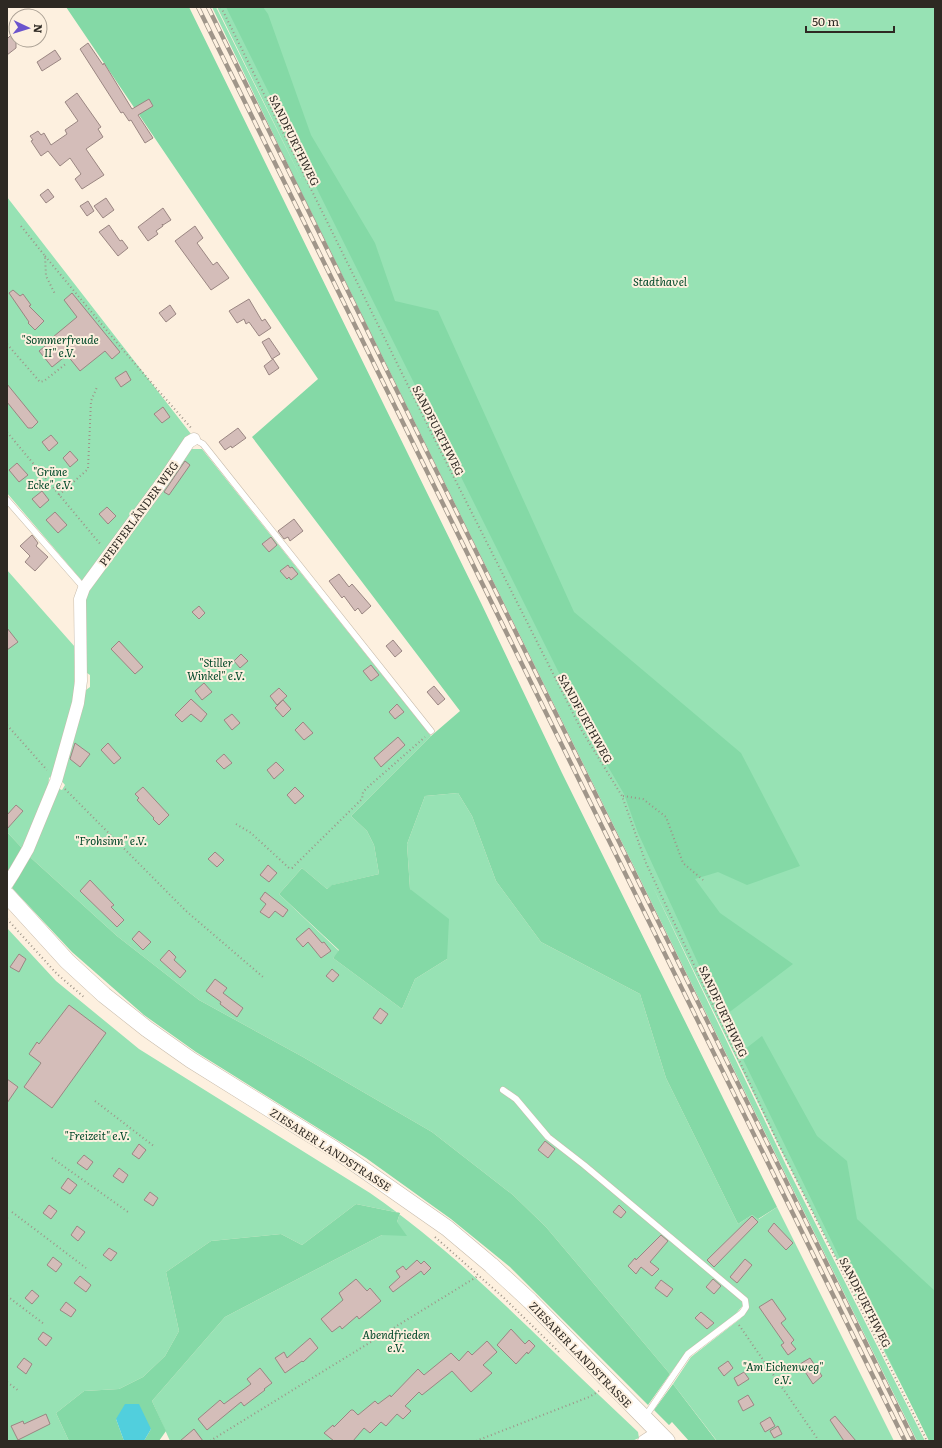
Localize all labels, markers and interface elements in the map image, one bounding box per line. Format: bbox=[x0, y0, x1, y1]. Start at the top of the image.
north arrow bbox=[8, 8, 48, 48]
scale bar bbox=[806, 8, 894, 34]
text: 50 m bbox=[812, 12, 839, 30]
text: N bbox=[31, 24, 47, 34]
street label: SANDFURTHWEG bbox=[266, 92, 324, 188]
park label: Stadthavel bbox=[633, 273, 688, 289]
park label: "Sommerfreude II" e.V. bbox=[21, 331, 99, 360]
street label: SANDFURTHWEG bbox=[409, 382, 469, 478]
street label: PFEFFERLÄNDER WEG bbox=[94, 457, 182, 569]
park label: "Grüne Ecke" e.V. bbox=[27, 463, 73, 492]
park label: "Stiller Winkel" e.V. bbox=[187, 654, 245, 683]
street label: SANDFURTHWEG bbox=[555, 671, 617, 765]
park label: "Frohsinn" e.V. bbox=[75, 832, 147, 848]
street label: SANDFURTHWEG bbox=[696, 963, 752, 1059]
street label: ZIESARER LANDSTRASSE bbox=[267, 1104, 395, 1194]
park label: "Freizeit" e.V. bbox=[64, 1127, 130, 1143]
street label: SANDFURTHWEG bbox=[836, 1254, 896, 1350]
street label: ZIESARER LANDSTRASSE bbox=[526, 1297, 636, 1411]
park label: Abendfrieden e.V. bbox=[362, 1326, 430, 1355]
park label: "Am Eichenweg" e.V. bbox=[742, 1358, 824, 1387]

